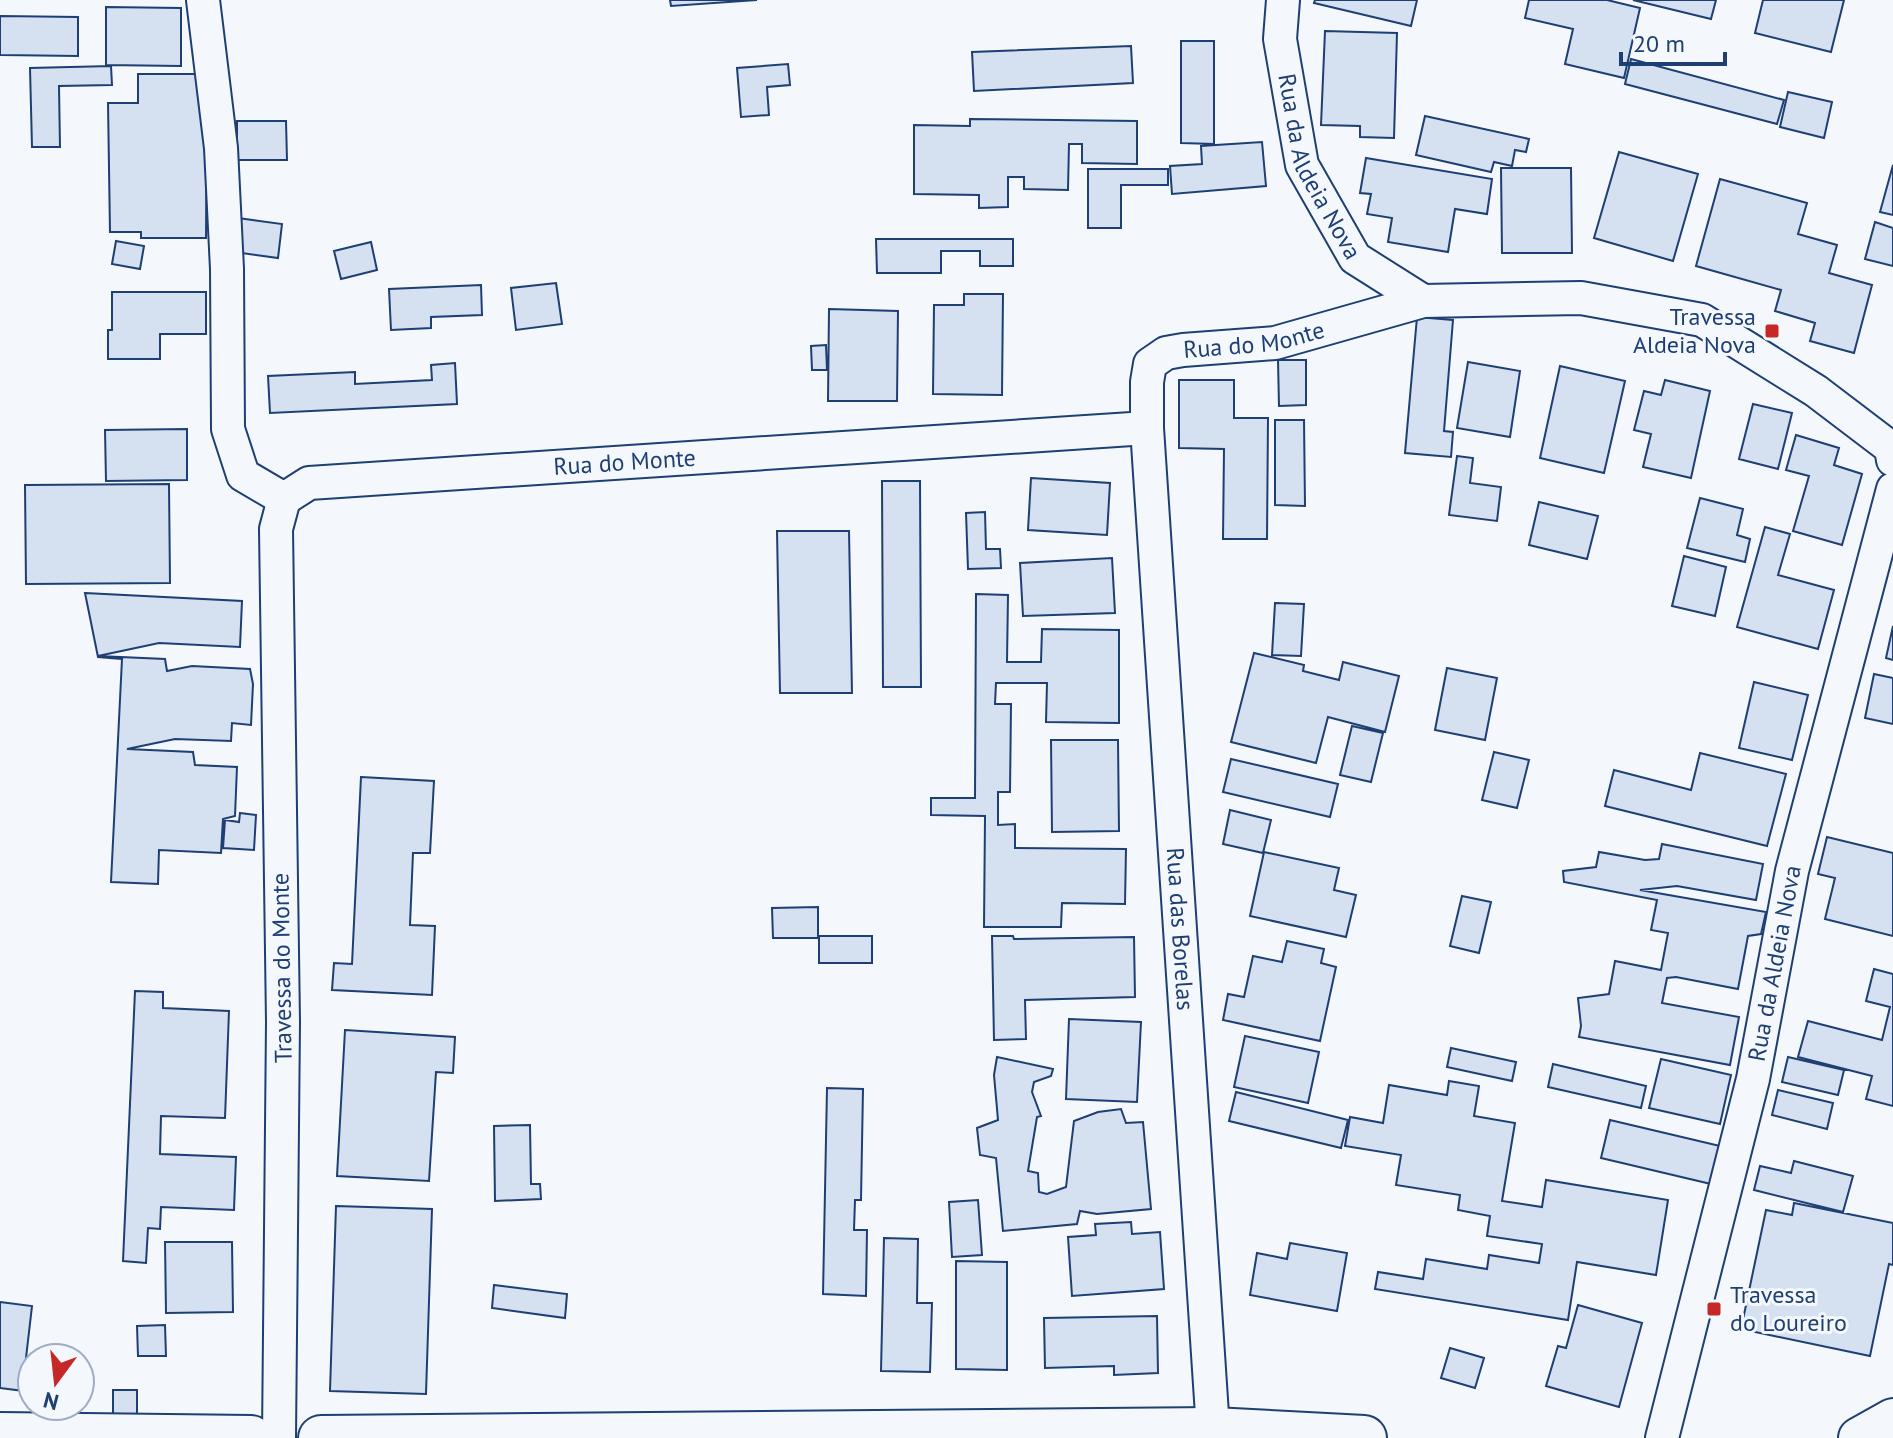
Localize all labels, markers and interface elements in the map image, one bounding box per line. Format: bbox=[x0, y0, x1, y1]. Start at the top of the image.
scale bar bbox=[1621, 16, 1725, 66]
text: 20 m bbox=[1633, 28, 1685, 59]
street label: Rua da Aldeia Nova bbox=[1271, 71, 1369, 265]
place label: Travessa Aldeia Nova bbox=[1633, 301, 1756, 360]
street label: Rua do Monte bbox=[1182, 314, 1328, 365]
marker: Travessa Aldeia Nova bbox=[1763, 322, 1781, 340]
street label: Rua do Monte bbox=[552, 442, 697, 482]
street label: Rua das Borelas bbox=[1160, 847, 1201, 1011]
street label: Rua da Aldeia Nova bbox=[1741, 863, 1808, 1064]
street label: Travessa do Monte bbox=[264, 873, 299, 1063]
place label: Travessa do Loureiro bbox=[1730, 1279, 1847, 1338]
marker: Travessa do Loureiro bbox=[1705, 1300, 1723, 1318]
north arrow bbox=[16, 1342, 96, 1422]
text: N bbox=[40, 1386, 61, 1417]

